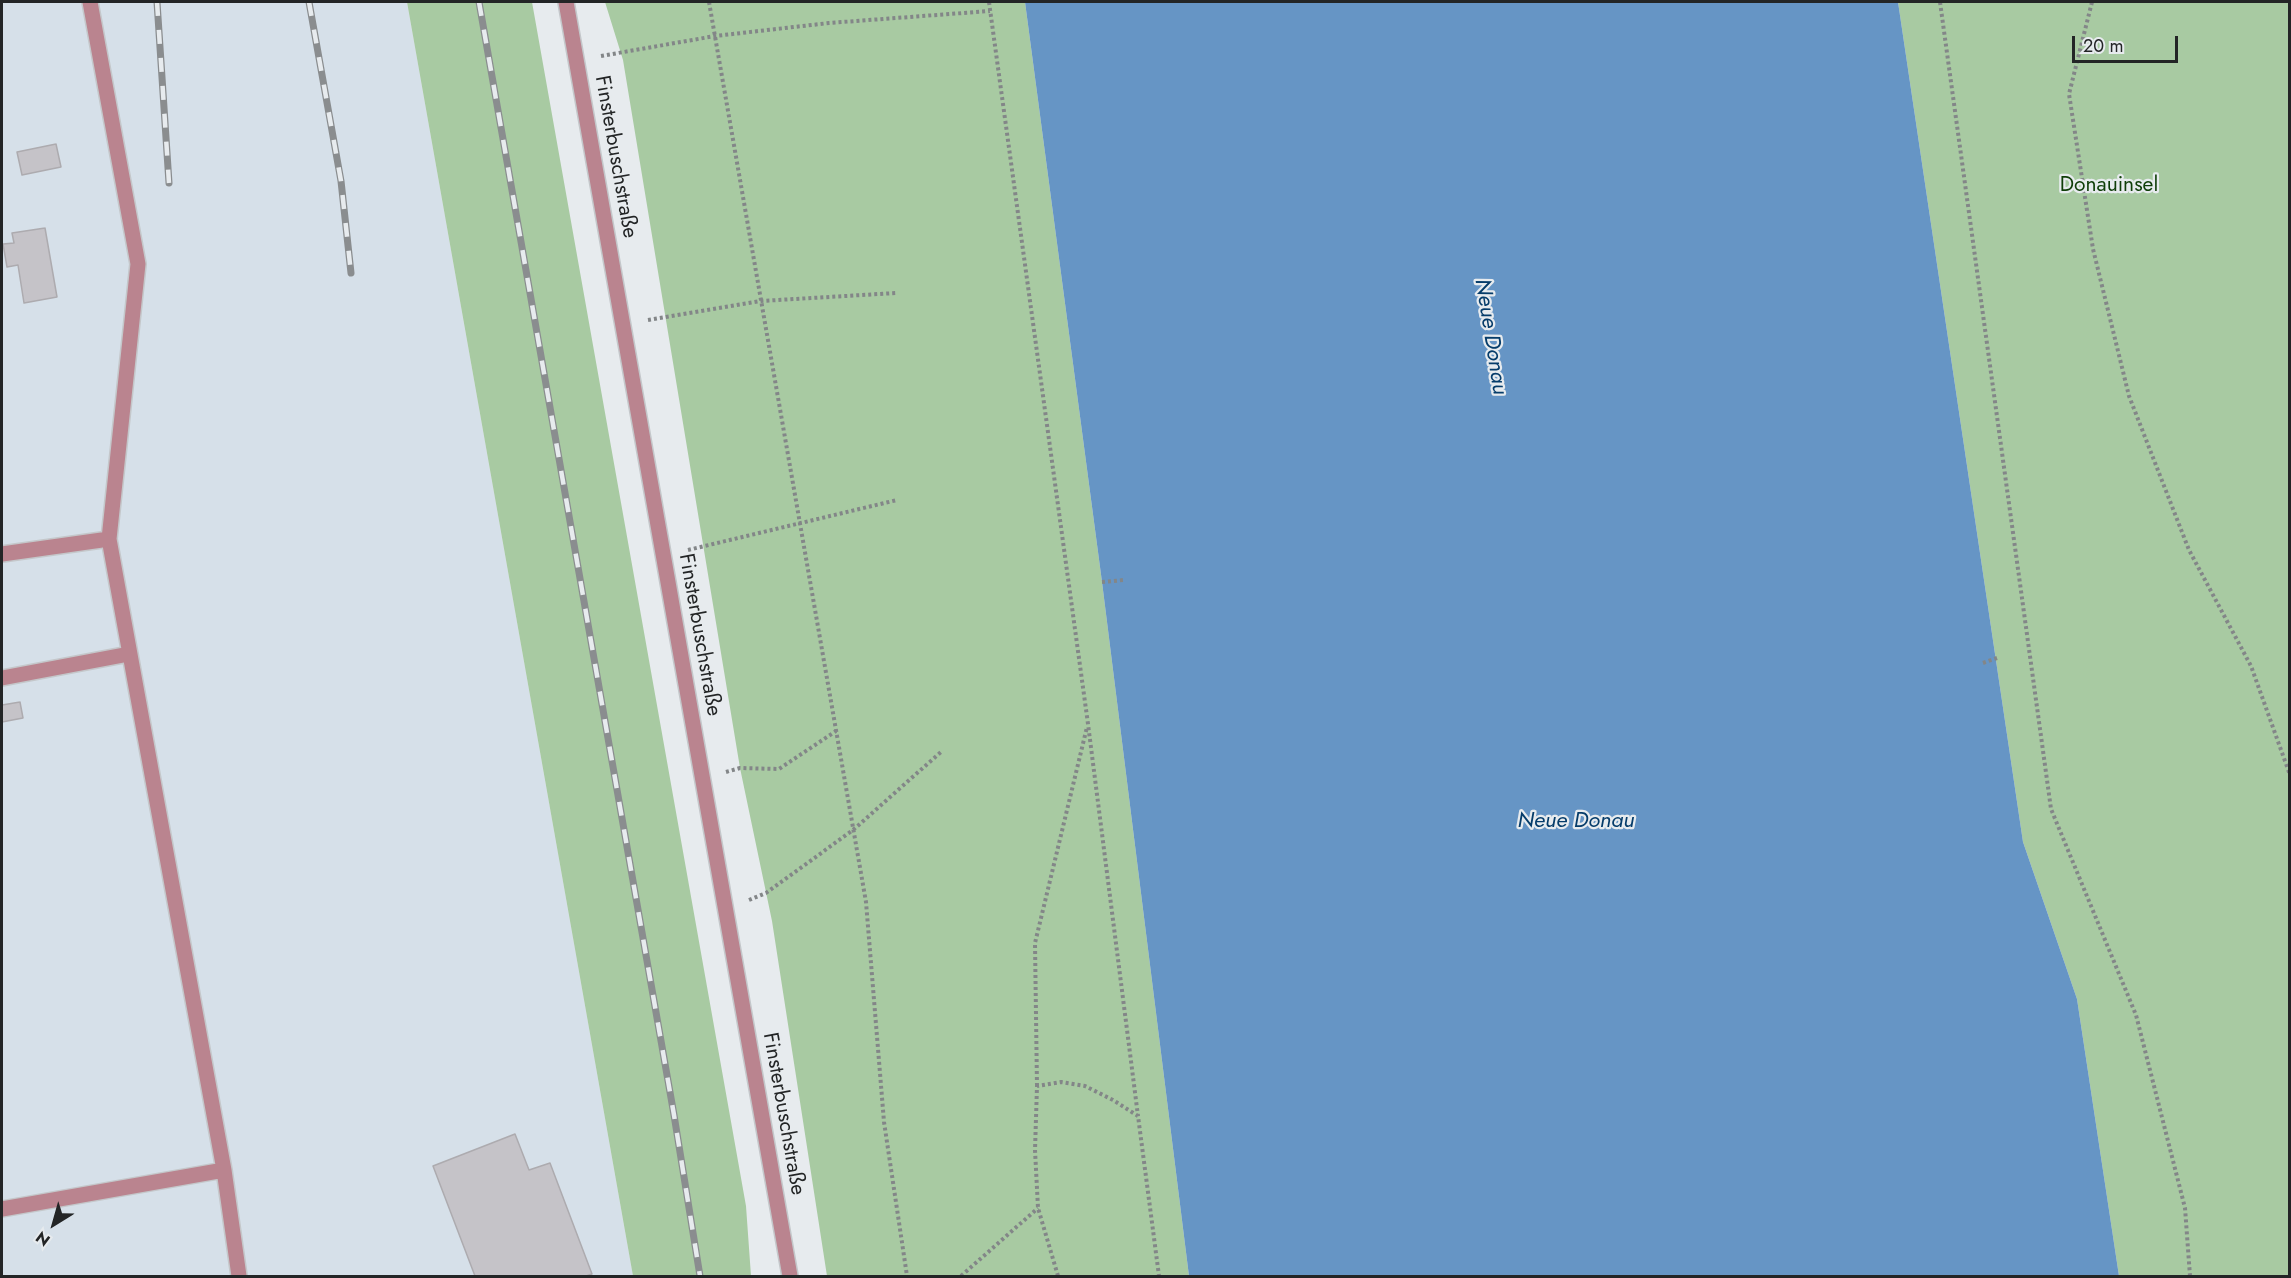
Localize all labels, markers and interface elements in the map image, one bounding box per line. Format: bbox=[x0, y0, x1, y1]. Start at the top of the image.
scale bar bbox=[2075, 24, 2182, 62]
text: 20 m bbox=[2083, 33, 2123, 59]
street label: Finsterbuschstraße bbox=[588, 74, 642, 240]
park label: Donauinsel bbox=[2060, 173, 2158, 199]
water label: Neue Donau bbox=[1468, 277, 1512, 397]
street label: Finsterbuschstraße bbox=[672, 552, 726, 718]
water label: Neue Donau bbox=[1517, 809, 1635, 835]
street label: Finsterbuschstraße bbox=[756, 1031, 810, 1197]
north arrow bbox=[24, 1194, 84, 1254]
text: N bbox=[31, 1226, 55, 1252]

